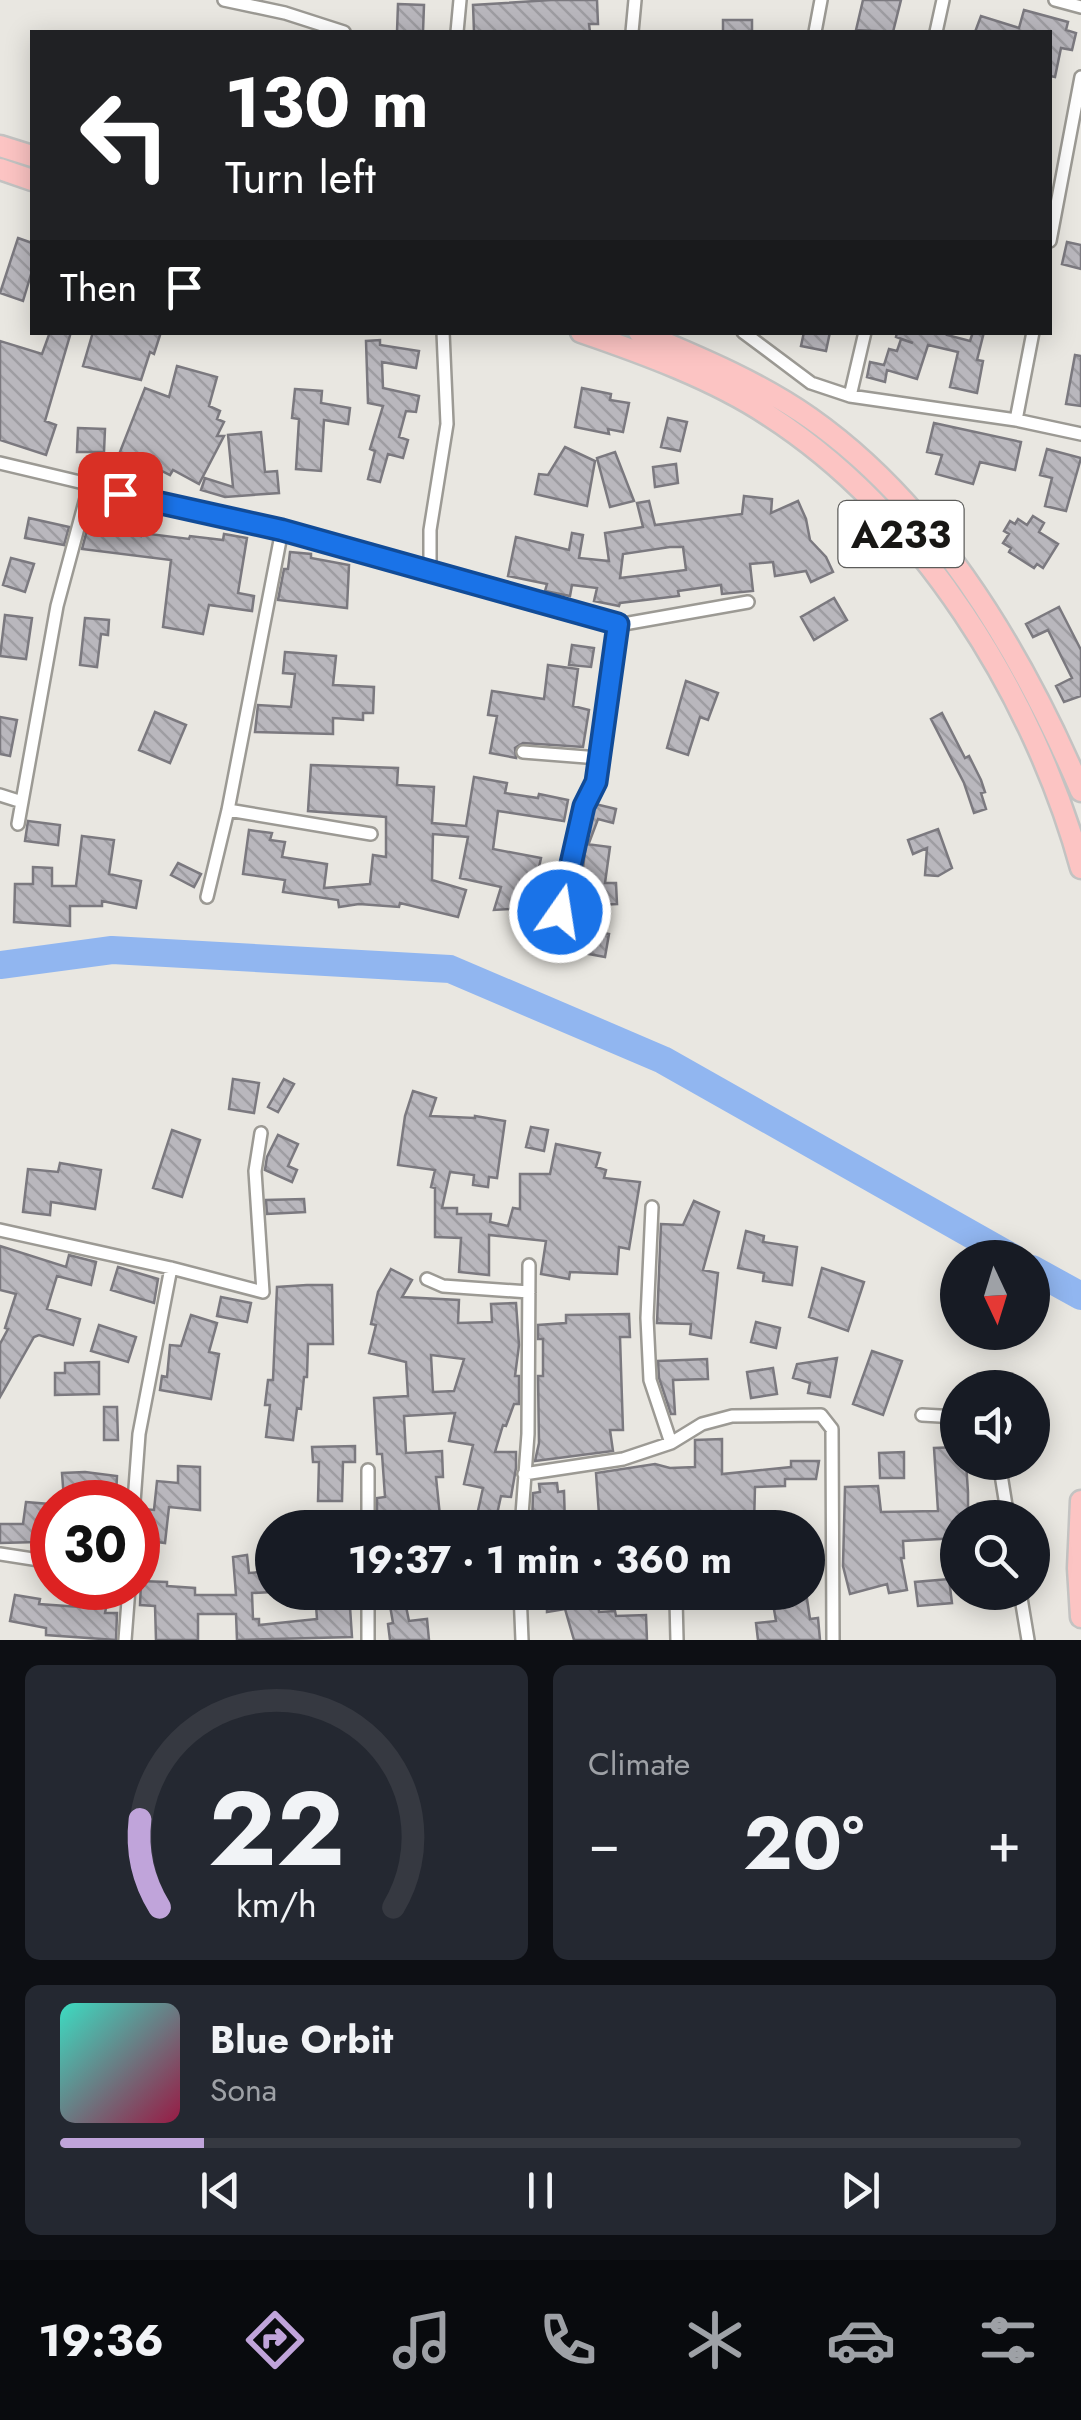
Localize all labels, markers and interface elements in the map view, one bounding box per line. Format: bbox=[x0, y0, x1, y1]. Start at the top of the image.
text: 130 m bbox=[225, 52, 429, 153]
icon: left bbox=[60, 70, 190, 200]
text: Turn left bbox=[225, 145, 376, 210]
text: Then bbox=[60, 260, 137, 315]
icon: arrive bbox=[157, 260, 212, 315]
pin bbox=[78, 452, 163, 537]
icon: arrive bbox=[93, 467, 148, 522]
road number: A233 bbox=[838, 501, 964, 567]
position arrow bbox=[508, 860, 612, 964]
north arrow bbox=[940, 1240, 1050, 1350]
map controls bbox=[940, 1240, 1050, 1610]
button: sound bbox=[940, 1370, 1050, 1480]
speed limit sign: 30 bbox=[30, 1480, 160, 1610]
button: search bbox=[940, 1500, 1050, 1610]
text: 19:37 · 1 min · 360 m bbox=[348, 1532, 732, 1587]
text: Climate bbox=[588, 1741, 690, 1787]
text: 22 bbox=[208, 1754, 345, 1904]
text: 20° bbox=[743, 1789, 864, 1897]
text: − bbox=[588, 1803, 620, 1883]
text: + bbox=[987, 1803, 1021, 1883]
text: km/h bbox=[236, 1879, 317, 1930]
text: Blue Orbit bbox=[210, 2012, 393, 2067]
text: Sona bbox=[210, 2067, 277, 2113]
icon: previous bbox=[193, 2163, 248, 2218]
icon: pause bbox=[513, 2163, 568, 2218]
icon: next bbox=[833, 2163, 888, 2218]
icon: directions bbox=[240, 2305, 310, 2375]
icon: music bbox=[387, 2305, 457, 2375]
icon: phone bbox=[533, 2305, 603, 2375]
icon: climate bbox=[680, 2305, 750, 2375]
icon: car bbox=[826, 2305, 896, 2375]
icon: filters bbox=[973, 2305, 1043, 2375]
text: 19:36 bbox=[38, 2308, 164, 2373]

